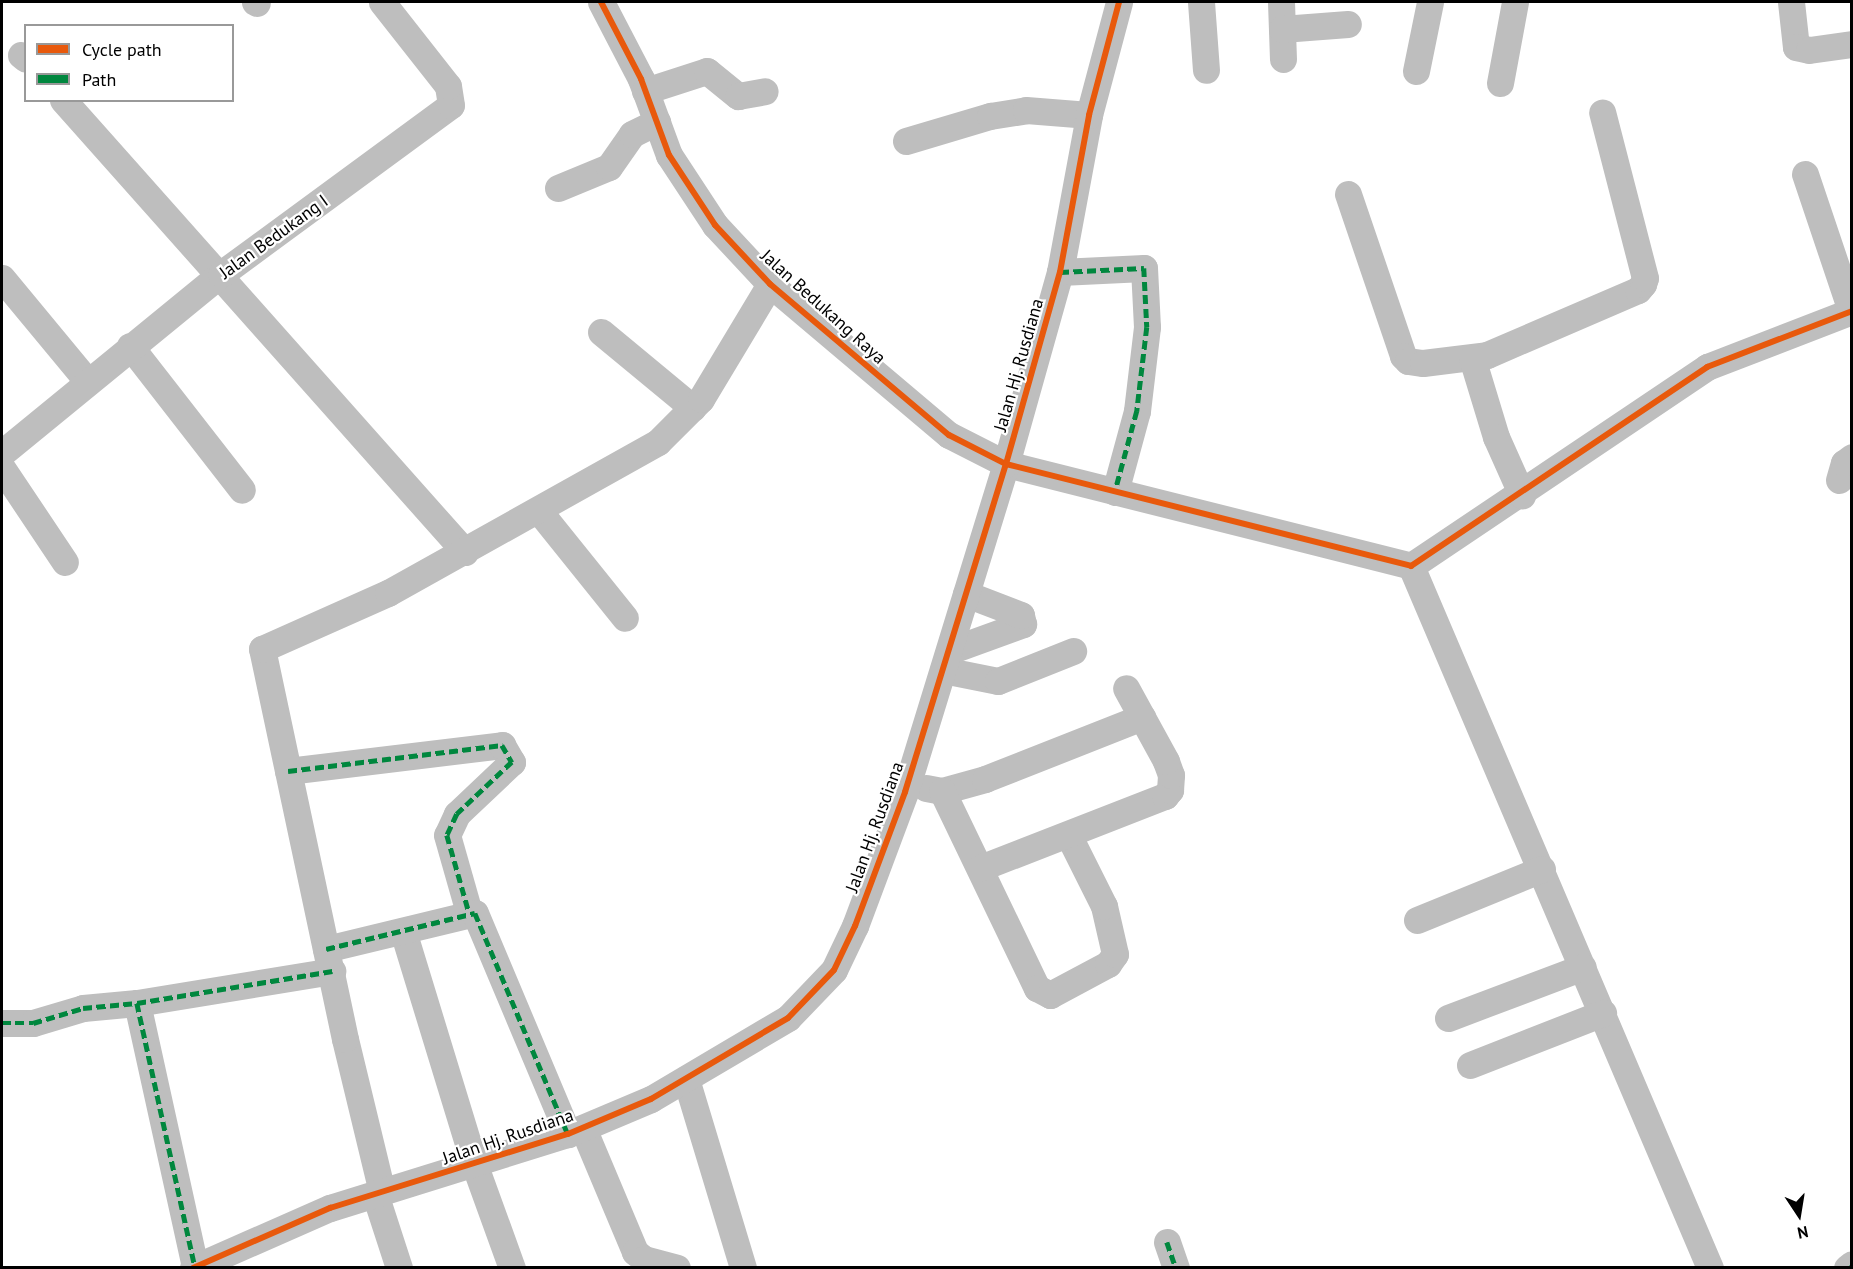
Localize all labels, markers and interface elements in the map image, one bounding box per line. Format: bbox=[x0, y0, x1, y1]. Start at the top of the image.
legend bbox=[24, 24, 234, 102]
text: Cycle path bbox=[82, 38, 162, 61]
text: Path bbox=[82, 68, 116, 91]
street label: Jalan Bedukang I bbox=[215, 190, 333, 284]
street label: Jalan Bedukang Raya bbox=[756, 245, 890, 369]
street label: Jalan Hj. Rusdiana bbox=[990, 295, 1048, 435]
street label: Jalan Hj. Rusdiana bbox=[841, 758, 909, 896]
street label: Jalan Hj. Rusdiana bbox=[439, 1104, 577, 1170]
north arrow bbox=[1769, 1185, 1829, 1245]
text: N bbox=[1796, 1222, 1810, 1243]

